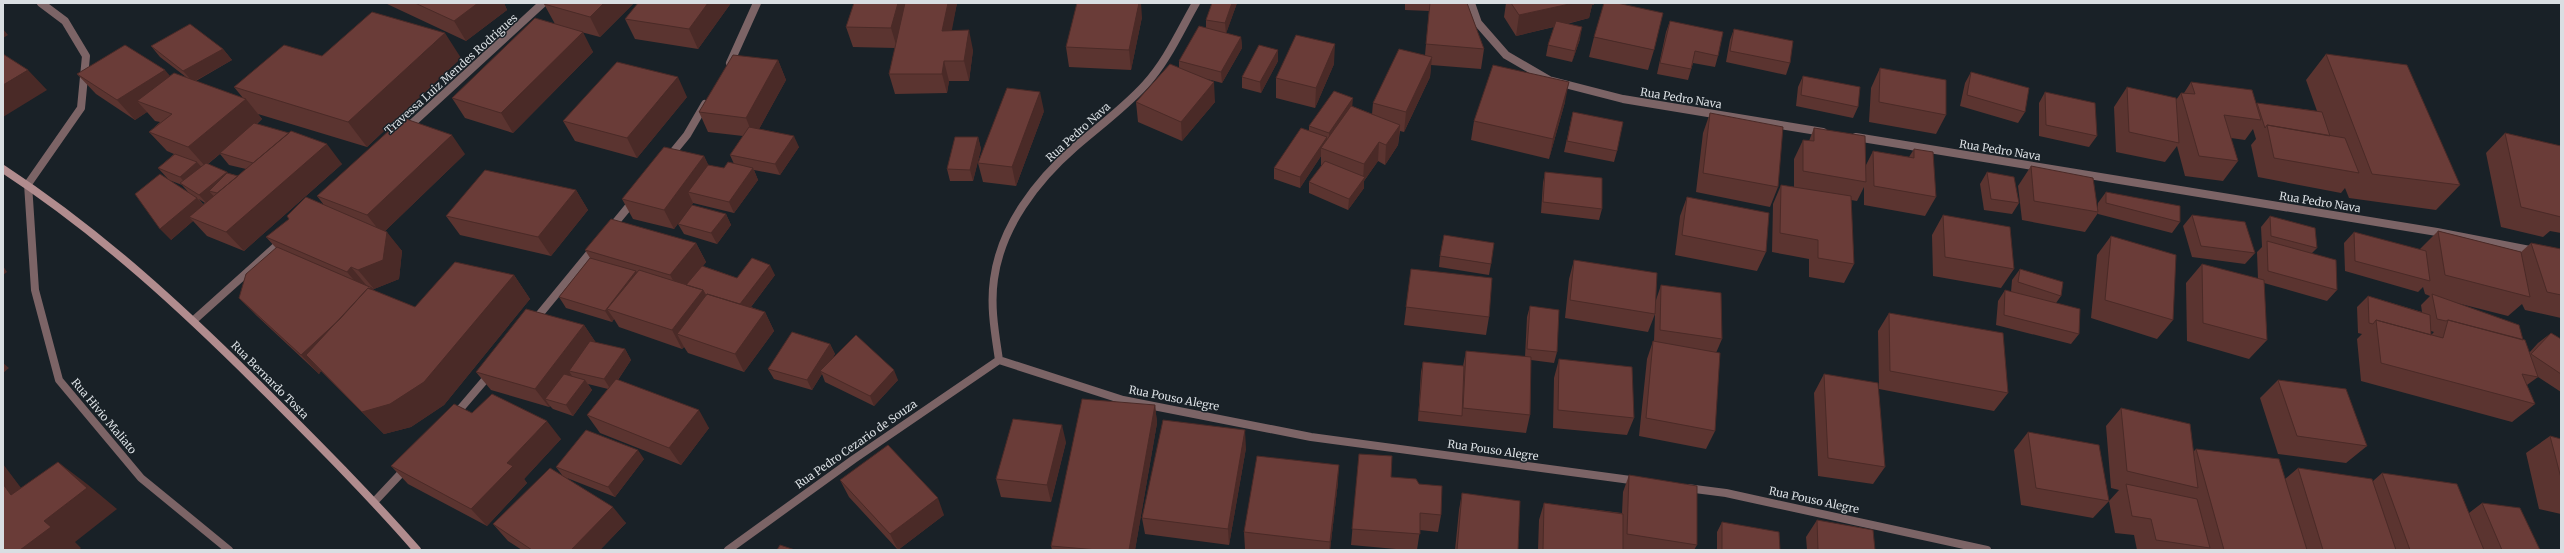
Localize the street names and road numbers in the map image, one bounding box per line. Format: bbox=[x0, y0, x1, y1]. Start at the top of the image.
street label: Travessa Luiz Mendes Rodrigues bbox=[382, 11, 520, 137]
street label: Rua Pedro Nava bbox=[1639, 85, 1723, 111]
street label: Rua Pedro Nava bbox=[1043, 99, 1113, 165]
street label: Rua Pedro Nava bbox=[1958, 137, 2042, 163]
street label: Rua Pedro Nava bbox=[2278, 189, 2362, 215]
street label: Rua Bernardo Tosta bbox=[228, 338, 312, 422]
street label: Rua Hivio Maliato bbox=[68, 376, 140, 457]
street label: Rua Pouso Alegre bbox=[1128, 382, 1221, 414]
street label: Rua Pedro Cezario de Souza bbox=[792, 396, 920, 491]
street label: Rua Pouso Alegre bbox=[1447, 437, 1540, 463]
street label: Rua Pouso Alegre bbox=[1768, 484, 1861, 516]

